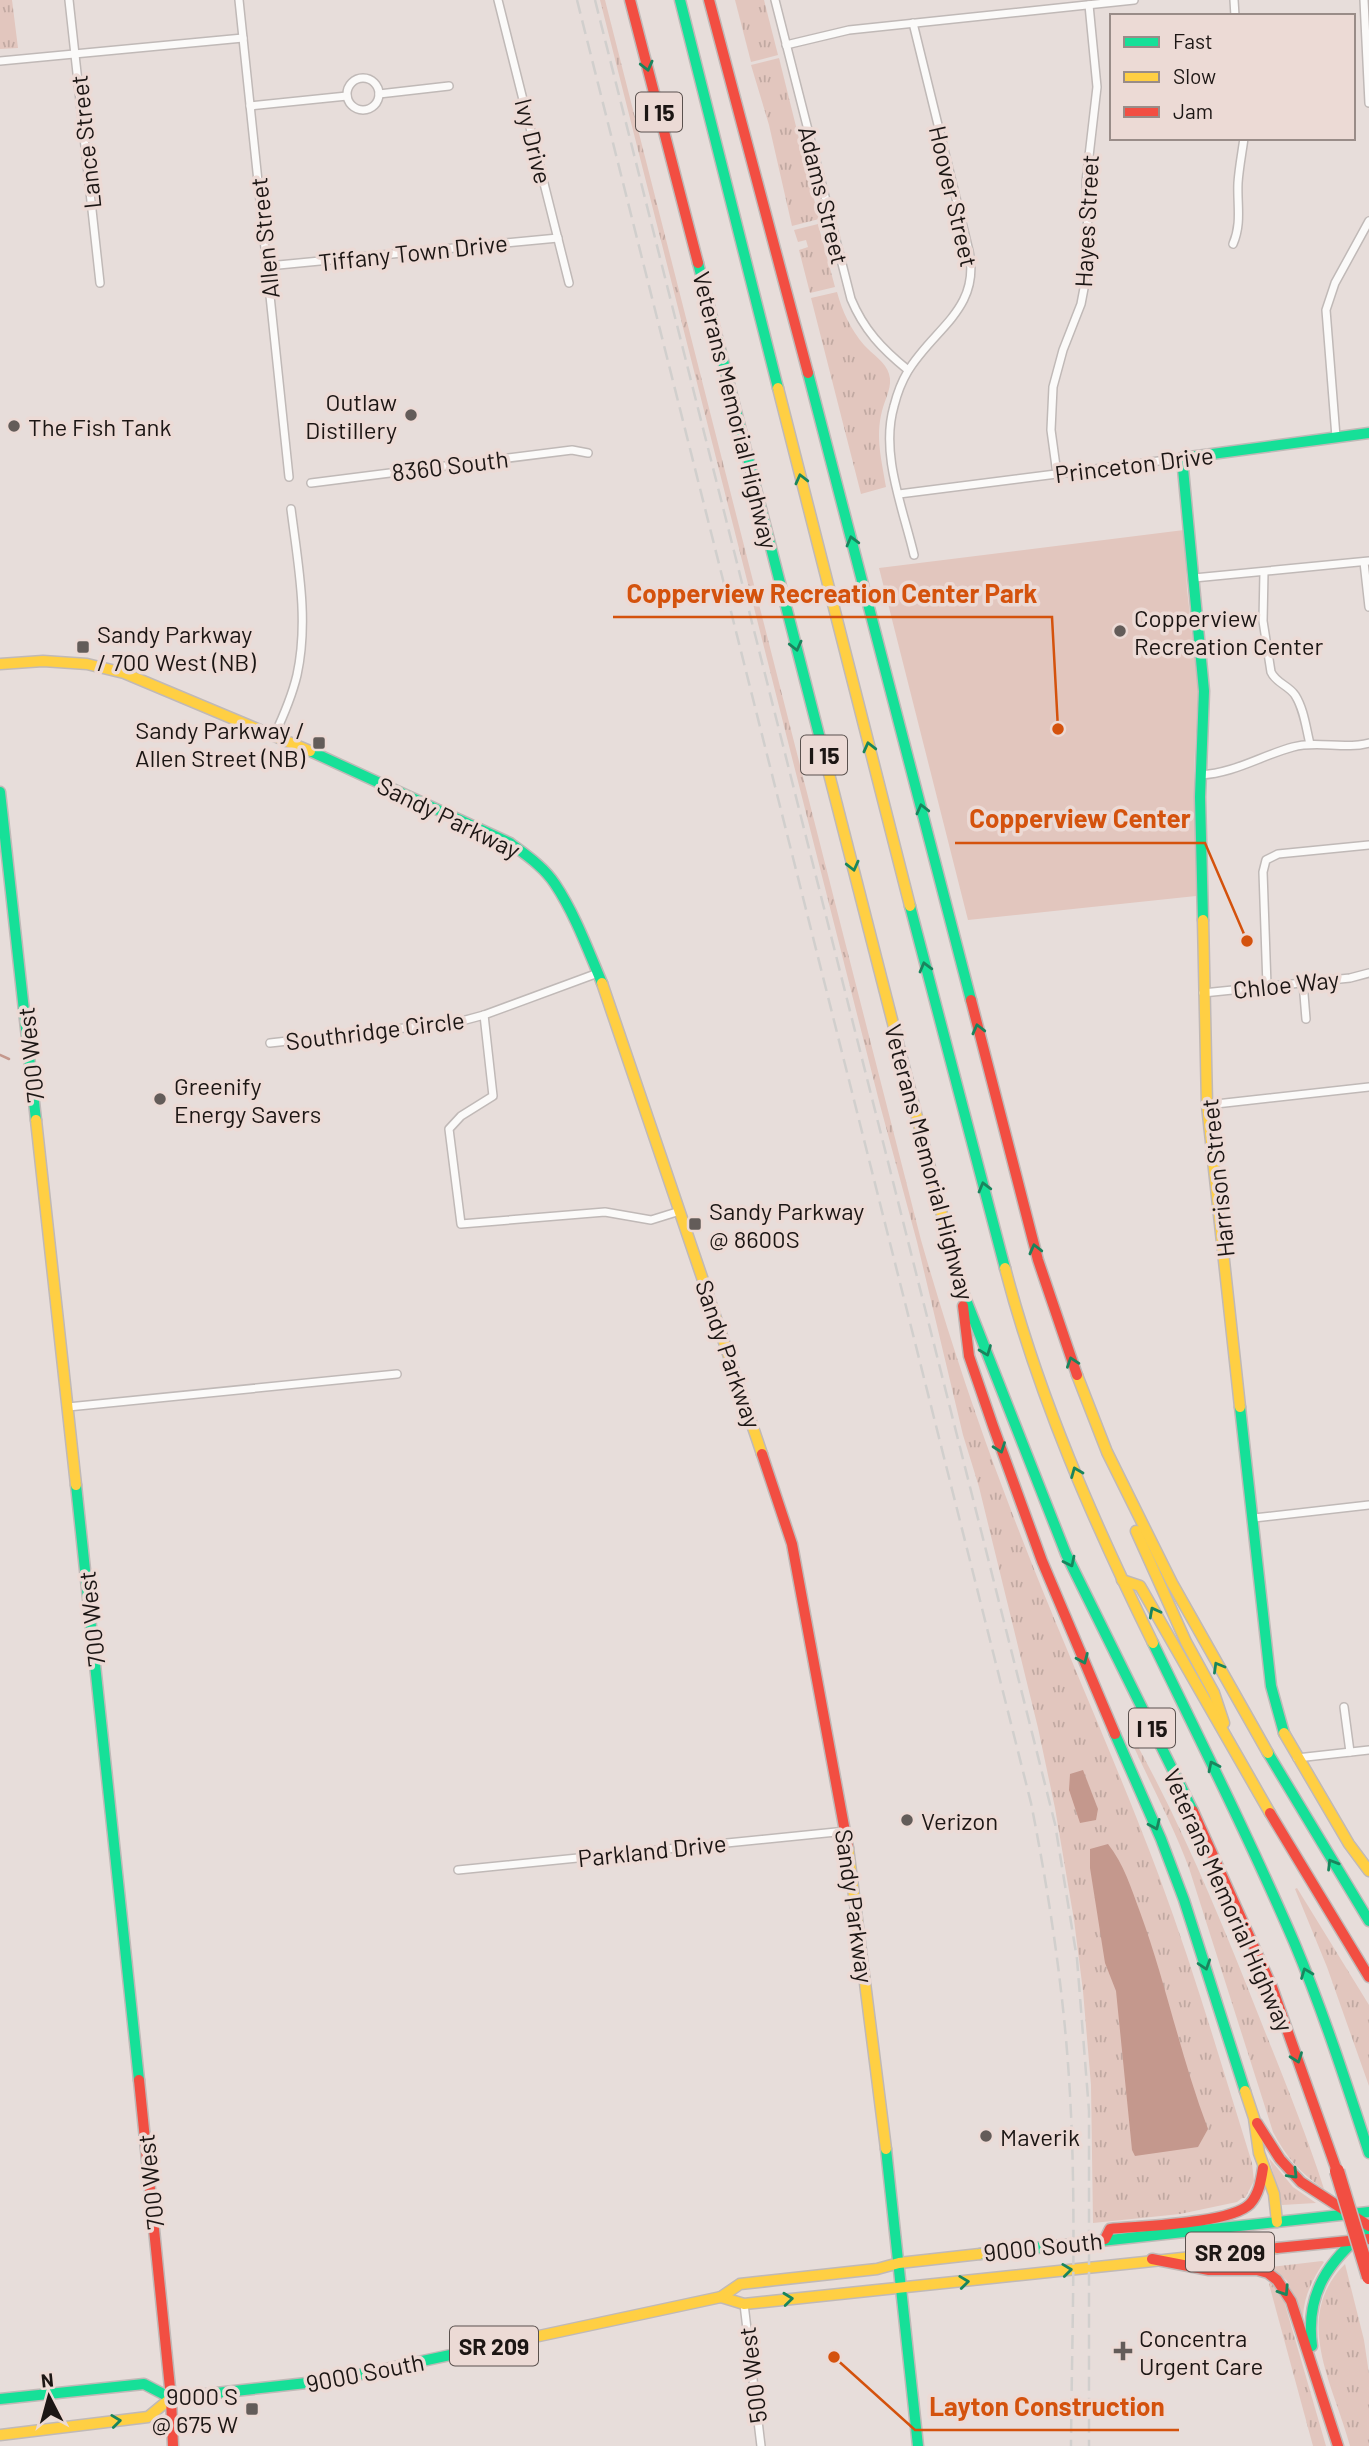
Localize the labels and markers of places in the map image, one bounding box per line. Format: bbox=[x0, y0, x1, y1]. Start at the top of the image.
place label: Outlaw Distillery bbox=[305, 387, 397, 444]
marker: Outlaw Distillery bbox=[403, 407, 419, 423]
place label: The Fish Tank bbox=[28, 412, 172, 441]
marker: The Fish Tank bbox=[6, 418, 22, 434]
callout: Copperview Recreation Center Park bbox=[613, 570, 1052, 617]
place label: Copperview Recreation Center bbox=[1134, 603, 1323, 660]
place label: Sandy Parkway / 700 West (NB) bbox=[97, 619, 256, 676]
marker: Copperview Recreation Center bbox=[1112, 623, 1128, 639]
marker: Sandy Parkway / 700 West (NB) bbox=[75, 639, 91, 655]
place label: Sandy Parkway / Allen Street (NB) bbox=[135, 715, 306, 772]
marker: Sandy Parkway / Allen Street (NB) bbox=[311, 735, 327, 751]
callout: Copperview Center bbox=[955, 796, 1205, 843]
place label: Greenify Energy Savers bbox=[174, 1071, 321, 1128]
marker: Greenify Energy Savers bbox=[152, 1091, 168, 1107]
place label: Sandy Parkway @ 8600S bbox=[709, 1196, 864, 1253]
marker: Sandy Parkway @ 8600S bbox=[687, 1216, 703, 1232]
place label: Verizon bbox=[921, 1806, 998, 1835]
marker: Verizon bbox=[899, 1812, 915, 1828]
place label: Maverik bbox=[1000, 2122, 1080, 2151]
marker: Maverik bbox=[978, 2128, 994, 2144]
place label: Concentra Urgent Care bbox=[1139, 2323, 1263, 2380]
marker: Concentra Urgent Care bbox=[1113, 2341, 1133, 2361]
place label: 9000 S @ 675 W bbox=[151, 2381, 238, 2438]
callout: Layton Construction bbox=[915, 2383, 1179, 2430]
marker: 9000 S @ 675 W bbox=[244, 2401, 260, 2417]

